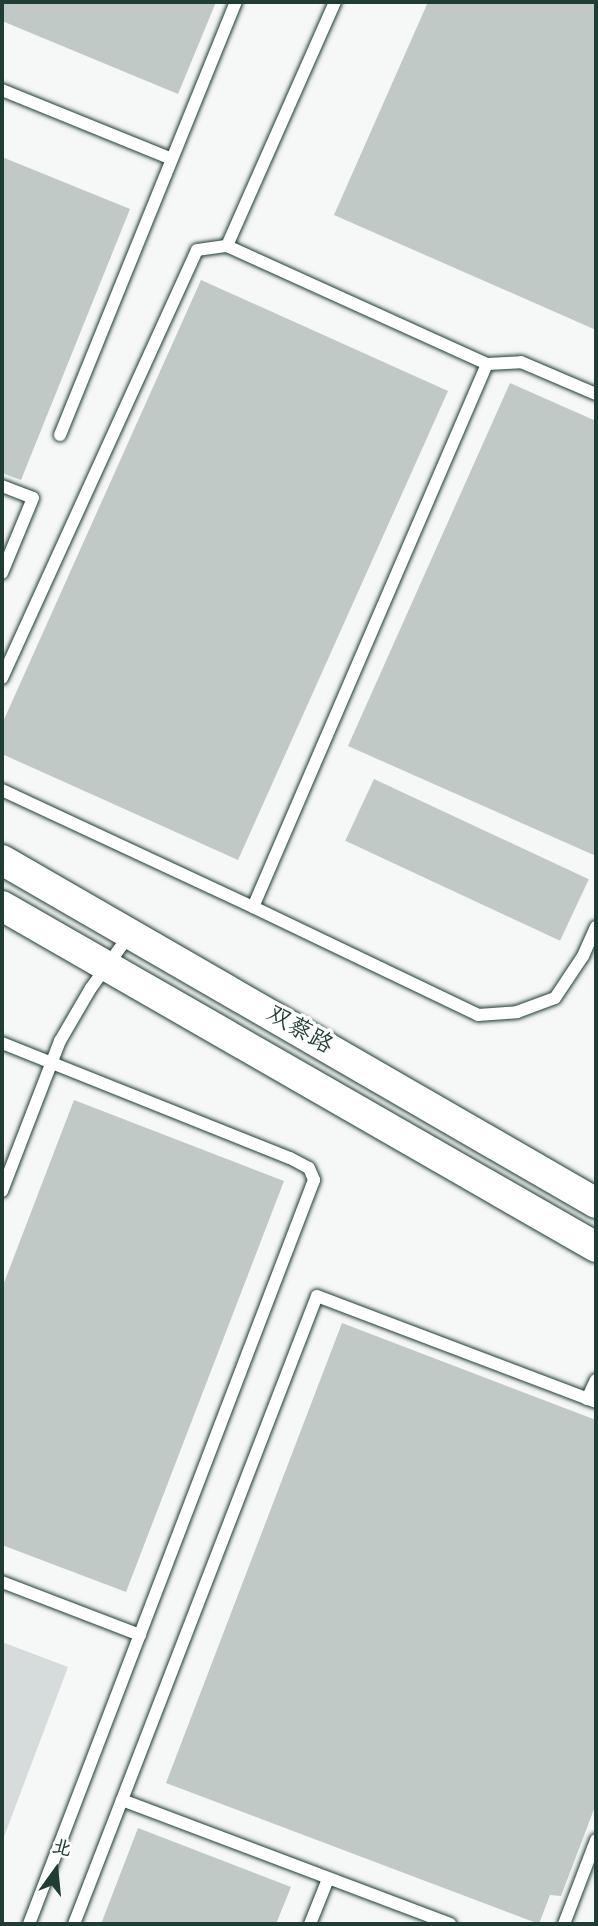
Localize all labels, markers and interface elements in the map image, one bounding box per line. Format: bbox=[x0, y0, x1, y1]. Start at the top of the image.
street label: 双蔡路 bbox=[261, 1001, 337, 1061]
text: 北 bbox=[49, 1834, 74, 1865]
north arrow bbox=[21, 1835, 91, 1905]

